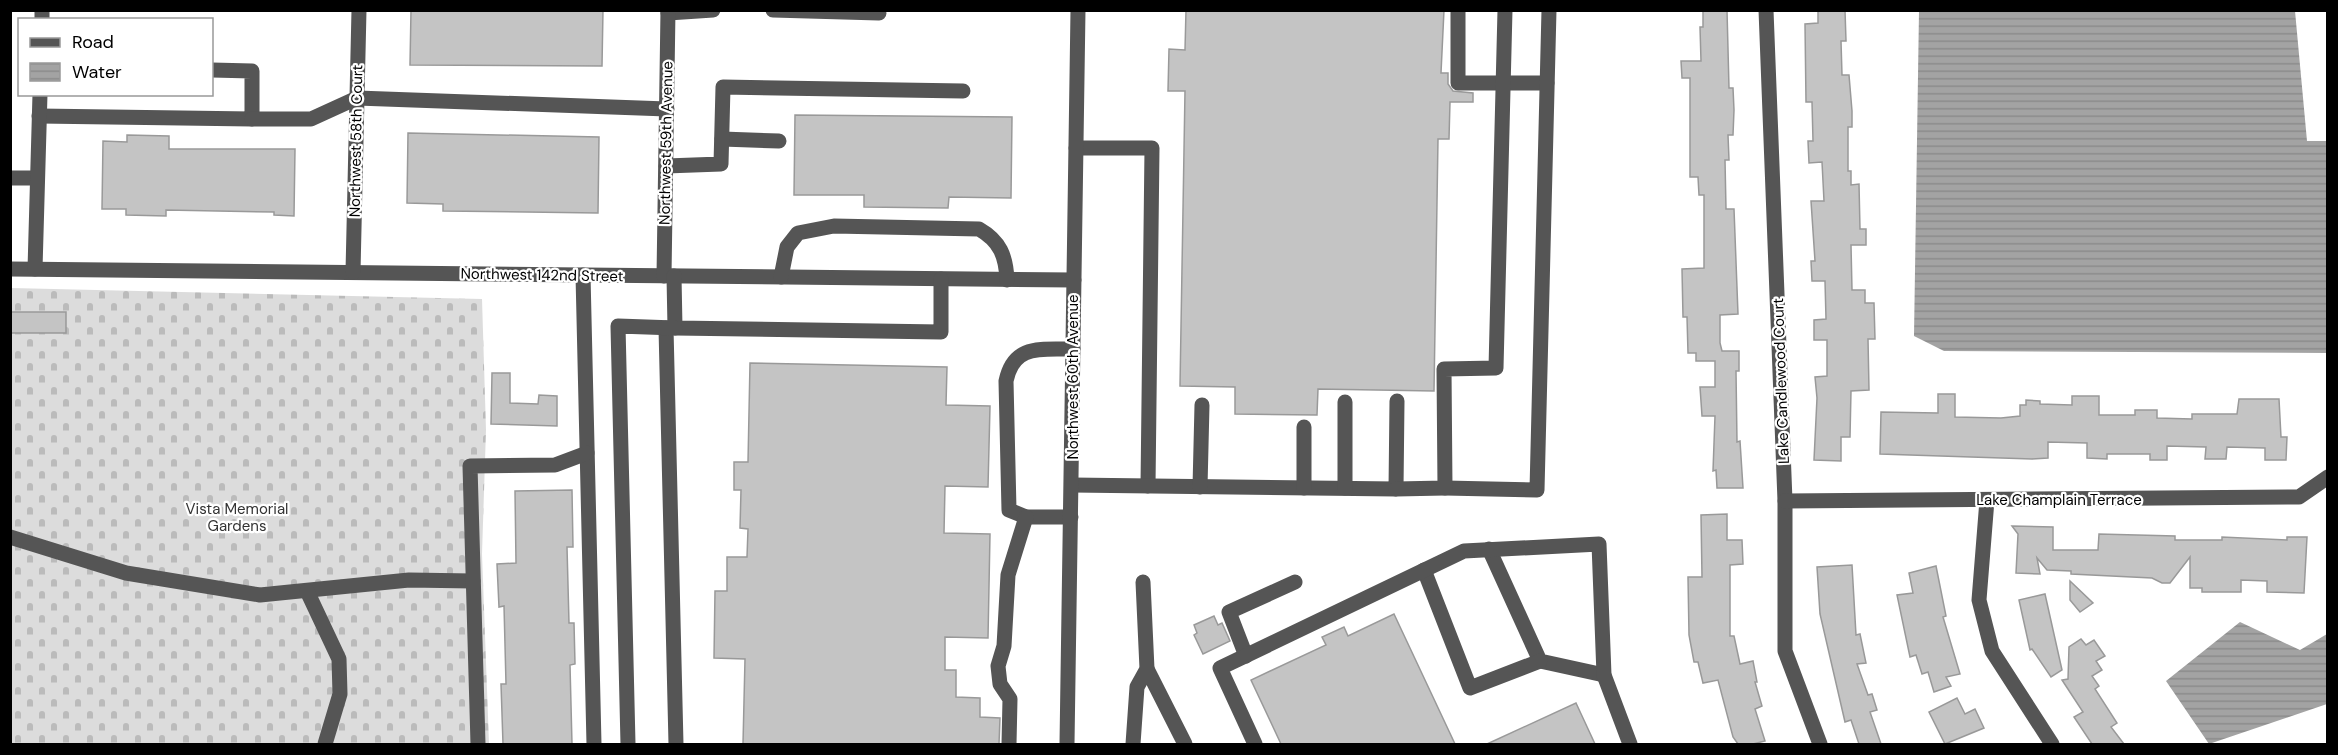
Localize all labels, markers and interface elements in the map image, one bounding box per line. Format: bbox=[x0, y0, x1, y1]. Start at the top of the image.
legend bbox=[18, 18, 213, 96]
text: Road bbox=[72, 30, 114, 54]
text: Water bbox=[72, 60, 122, 84]
street label: Northwest 59th Avenue bbox=[655, 61, 677, 225]
street label: Northwest 58th Court bbox=[345, 64, 367, 217]
street label: Northwest 142nd Street bbox=[460, 264, 624, 286]
street label: Northwest 60th Avenue bbox=[1063, 294, 1083, 460]
street label: Lake Candlewood Court bbox=[1768, 298, 1794, 464]
street label: Lake Champlain Terrace bbox=[1976, 490, 2142, 510]
park label: Vista Memorial Gardens bbox=[186, 499, 288, 536]

